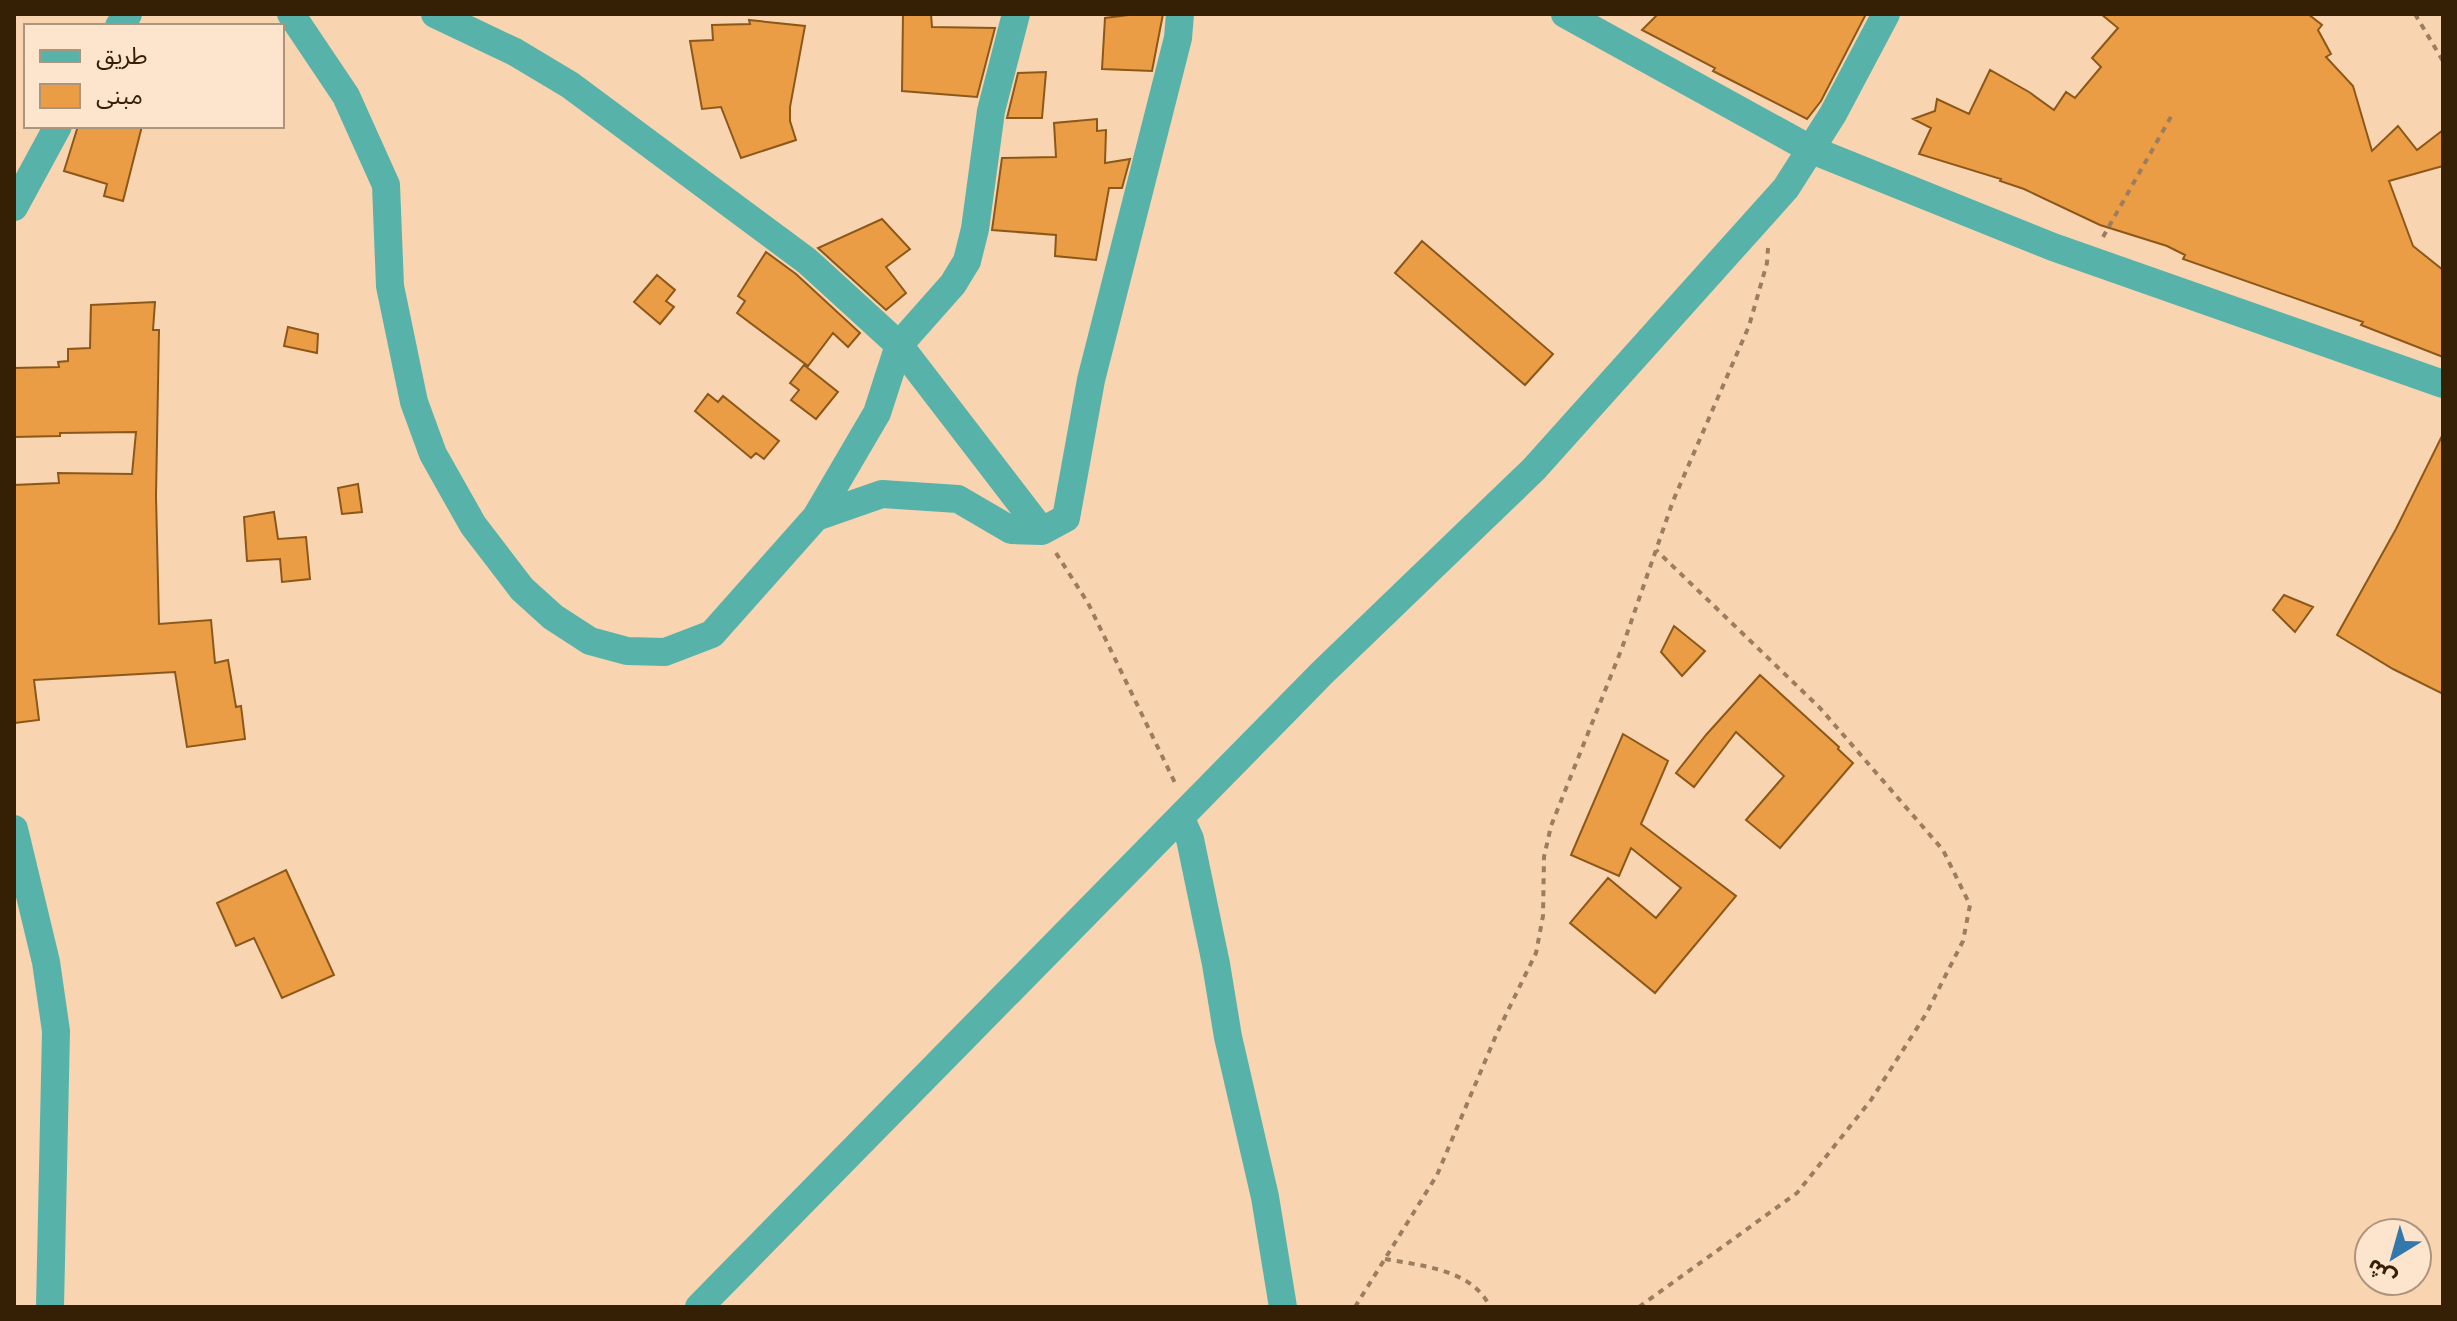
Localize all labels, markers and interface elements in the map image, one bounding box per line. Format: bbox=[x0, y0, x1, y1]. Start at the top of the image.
legend bbox=[24, 24, 284, 128]
text: طريق bbox=[96, 40, 148, 71]
text: مبنى bbox=[96, 80, 143, 111]
north arrow bbox=[2353, 1217, 2433, 1297]
text: ش bbox=[2361, 1252, 2402, 1293]

